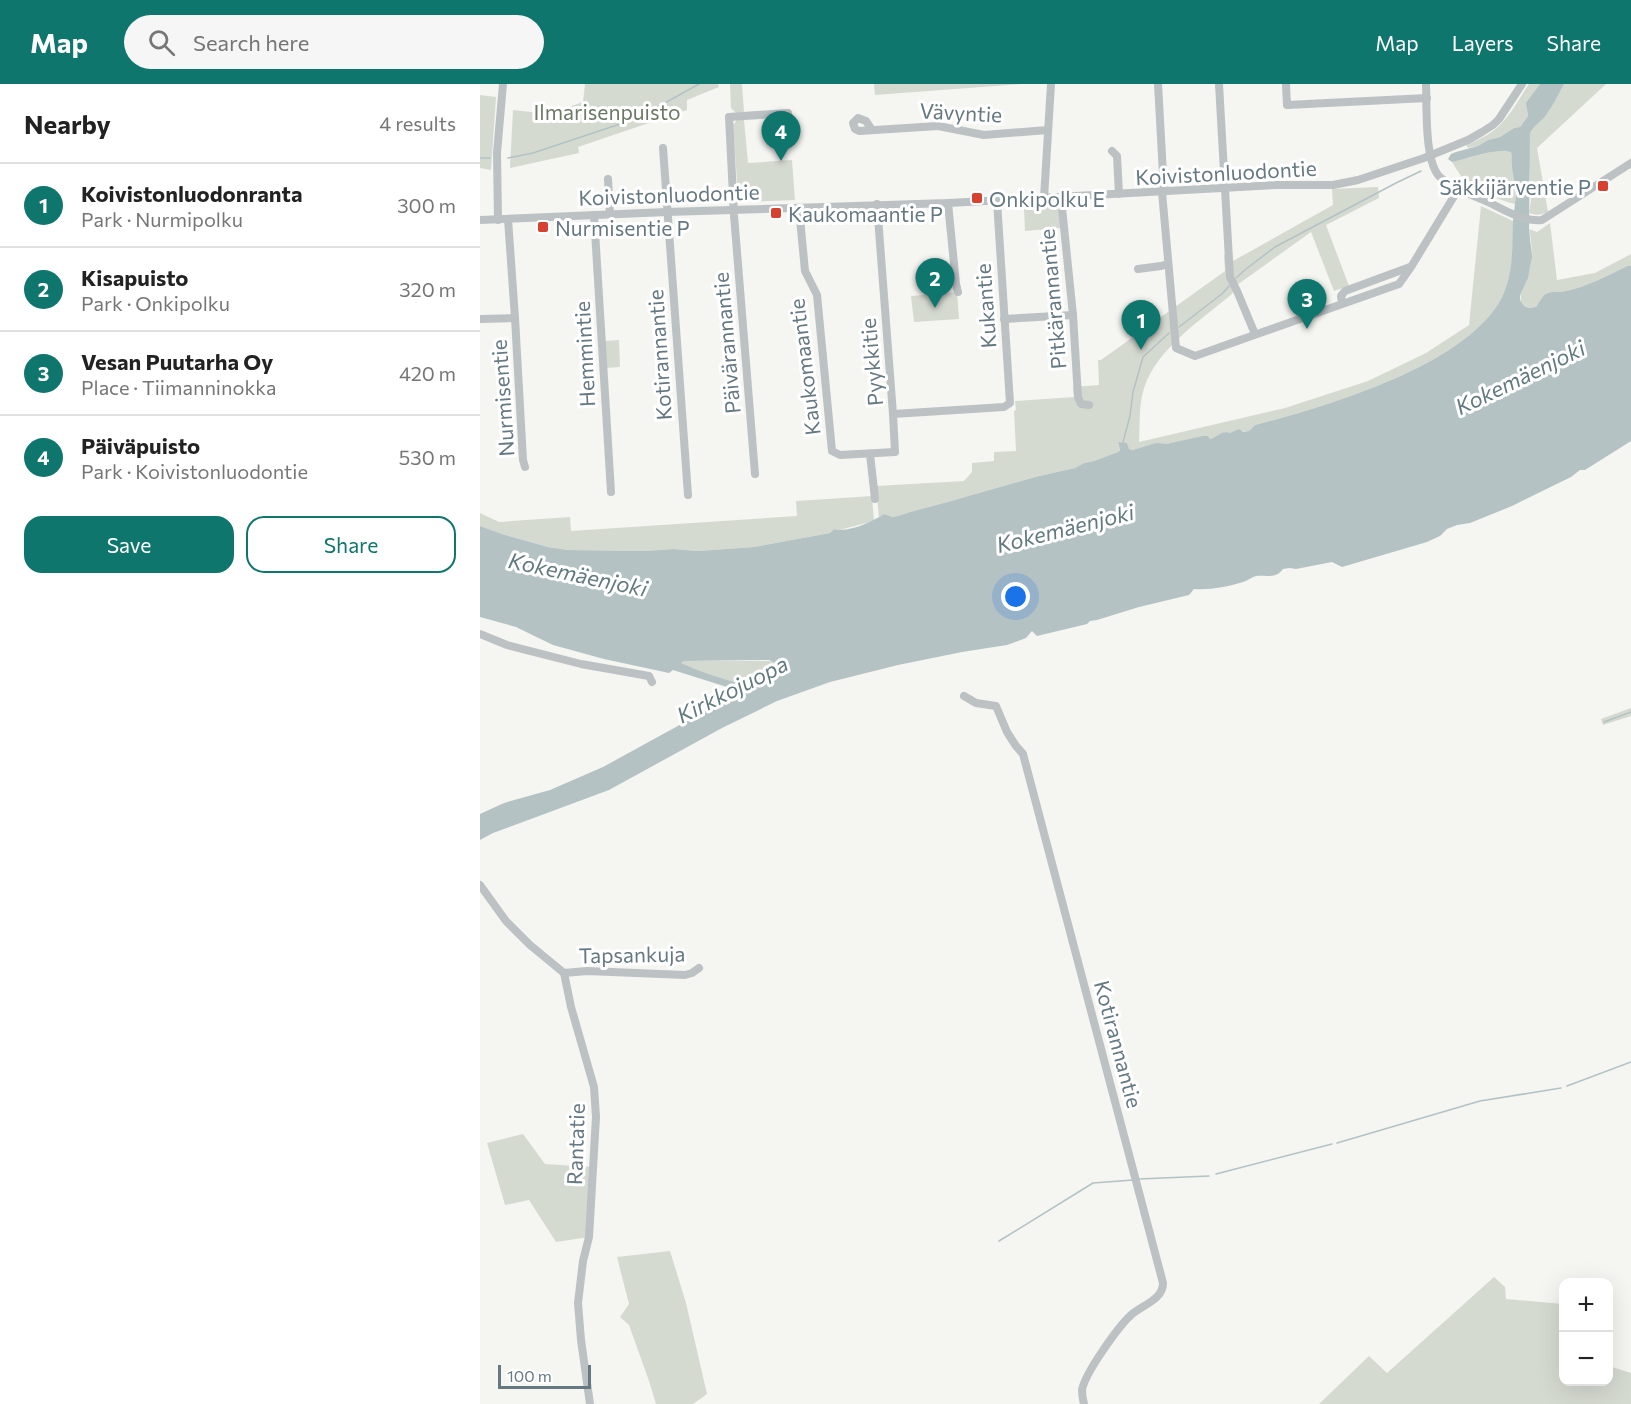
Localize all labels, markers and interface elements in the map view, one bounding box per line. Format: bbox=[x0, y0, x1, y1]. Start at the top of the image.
search box bbox=[124, 15, 544, 69]
text: Map bbox=[30, 25, 88, 59]
icon: search bbox=[145, 26, 178, 59]
text: Search here bbox=[193, 29, 309, 56]
text: Map bbox=[1375, 30, 1419, 55]
text: Layers bbox=[1452, 30, 1514, 55]
text: Share bbox=[1547, 30, 1601, 55]
street label: Vävyntie bbox=[919, 97, 1003, 127]
park label: Ilmarisenpuisto bbox=[533, 99, 681, 124]
text: Nearby bbox=[24, 108, 111, 139]
text: 4 results bbox=[379, 111, 456, 135]
pin: 4 bbox=[762, 112, 800, 161]
street label: Koivistonluodontie bbox=[1135, 155, 1317, 189]
place label: Säkkijärventie P bbox=[1439, 174, 1591, 199]
street label: Koivistonluodontie bbox=[578, 178, 760, 210]
marker: Säkkijärventie P bbox=[1596, 179, 1610, 193]
text: Koivistonluodonranta bbox=[81, 180, 302, 207]
place label: Onkipolku E bbox=[989, 186, 1105, 211]
marker: Onkipolku E bbox=[970, 191, 984, 205]
text: 1 bbox=[39, 193, 48, 217]
text: 300 m bbox=[397, 193, 456, 217]
place label: Kaukomaantie P bbox=[788, 201, 943, 226]
marker: Kaukomaantie P bbox=[769, 206, 783, 220]
text: Park · Nurmipolku bbox=[81, 207, 243, 231]
place label: Nurmisentie P bbox=[555, 215, 690, 240]
marker: Nurmisentie P bbox=[536, 220, 550, 234]
street label: Pitkärannantie bbox=[1033, 228, 1071, 370]
pin: 2 bbox=[916, 258, 954, 308]
street label: Kukantie bbox=[970, 263, 1000, 349]
text: Kisapuisto bbox=[81, 264, 189, 291]
street label: Päivärannantie bbox=[707, 271, 745, 415]
text: 2 bbox=[38, 277, 49, 301]
text: 320 m bbox=[399, 277, 456, 301]
pin: 3 bbox=[1288, 280, 1326, 329]
street label: Kotirannantie bbox=[642, 289, 676, 421]
text: Park · Onkipolku bbox=[81, 291, 230, 315]
street label: Kaukomaantie bbox=[783, 297, 825, 437]
street label: Hemmintie bbox=[569, 300, 599, 408]
pin: 1 bbox=[1122, 300, 1160, 350]
street label: Pyykkitie bbox=[855, 317, 887, 407]
water label: Kokemäenjoki bbox=[1451, 333, 1590, 420]
street label: Nurmisentie bbox=[485, 339, 519, 457]
text: Vesan Puutarha Oy bbox=[81, 348, 273, 375]
text: 3 bbox=[38, 361, 49, 385]
text: 420 m bbox=[399, 361, 456, 385]
text: Place · Tiimanninokka bbox=[81, 375, 277, 399]
text: Päiväpuisto bbox=[81, 432, 200, 459]
text: 4 bbox=[37, 445, 50, 469]
text: 530 m bbox=[399, 445, 456, 469]
text: Park · Koivistonluodontie bbox=[81, 459, 308, 483]
water label: Kokemäenjoki bbox=[993, 498, 1138, 558]
button: Save bbox=[24, 516, 234, 573]
button: Share bbox=[246, 516, 456, 573]
water label: Kokemäenjoki bbox=[506, 546, 651, 602]
your location bbox=[1001, 582, 1030, 611]
water label: Kirkkojuopa bbox=[672, 649, 792, 729]
street label: Tapsankuja bbox=[578, 941, 686, 967]
street label: Kotirannantie bbox=[1090, 977, 1148, 1111]
street label: Rantatie bbox=[561, 1103, 589, 1185]
map controls bbox=[1559, 1278, 1613, 1386]
button: + bbox=[1559, 1278, 1613, 1332]
button: − bbox=[1559, 1332, 1613, 1386]
scale bar bbox=[498, 1362, 591, 1390]
text: 100 m bbox=[507, 1366, 552, 1385]

